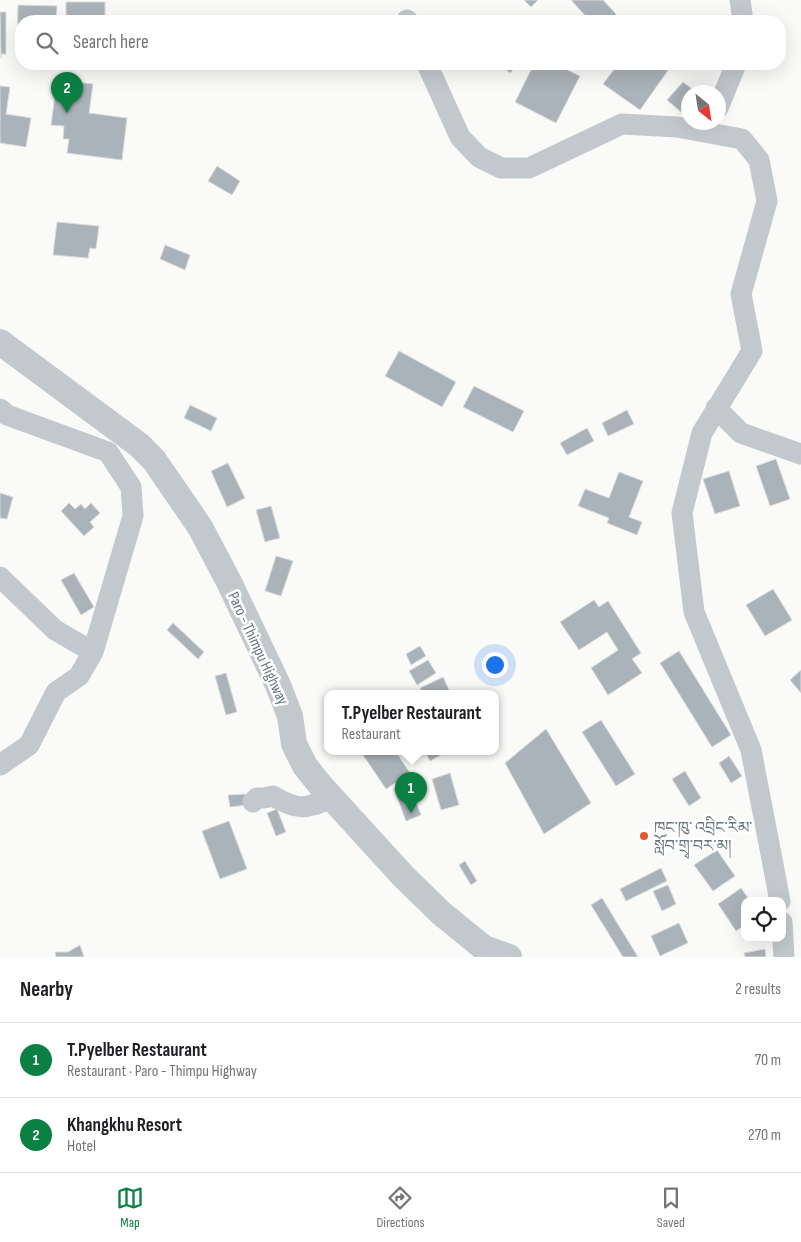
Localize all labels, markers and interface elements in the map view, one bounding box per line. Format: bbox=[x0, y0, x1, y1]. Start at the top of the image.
search box bbox=[15, 15, 786, 70]
icon: search bbox=[33, 29, 61, 57]
text: Search here bbox=[73, 31, 149, 54]
pin: 2 bbox=[51, 72, 83, 113]
north arrow bbox=[681, 85, 726, 130]
street label: Paro - Thimpu Highway bbox=[223, 589, 292, 708]
your location bbox=[482, 652, 508, 678]
popup bbox=[324, 690, 499, 755]
text: T.Pyelber Restaurant bbox=[342, 702, 481, 725]
text: Restaurant bbox=[342, 725, 401, 744]
pin: 1 bbox=[395, 772, 427, 813]
place label: ཁང་ཁུ་ འབྲིང་རིམ་ སློབ་གྲྭ་བར་མ། bbox=[654, 816, 752, 859]
marker: ཁང་ཁུ་ འབྲིང་རིམ་ སློབ་གྲྭ་བར་མ། bbox=[638, 830, 650, 842]
map controls bbox=[741, 897, 786, 942]
button: locate bbox=[741, 897, 786, 942]
text: Nearby bbox=[20, 977, 73, 1002]
text: 2 results bbox=[735, 980, 781, 999]
text: T.Pyelber Restaurant bbox=[67, 1039, 207, 1062]
text: 1 bbox=[33, 1051, 39, 1070]
text: 70 m bbox=[755, 1051, 781, 1070]
text: Restaurant · Paro - Thimpu Highway bbox=[67, 1062, 257, 1081]
text: Khangkhu Resort bbox=[67, 1114, 182, 1137]
text: 2 bbox=[32, 1126, 40, 1145]
text: 270 m bbox=[748, 1126, 781, 1145]
text: Hotel bbox=[67, 1137, 96, 1156]
tab: Map bbox=[116, 1184, 144, 1231]
tab: Directions bbox=[376, 1184, 425, 1231]
tab: Saved bbox=[657, 1184, 685, 1231]

